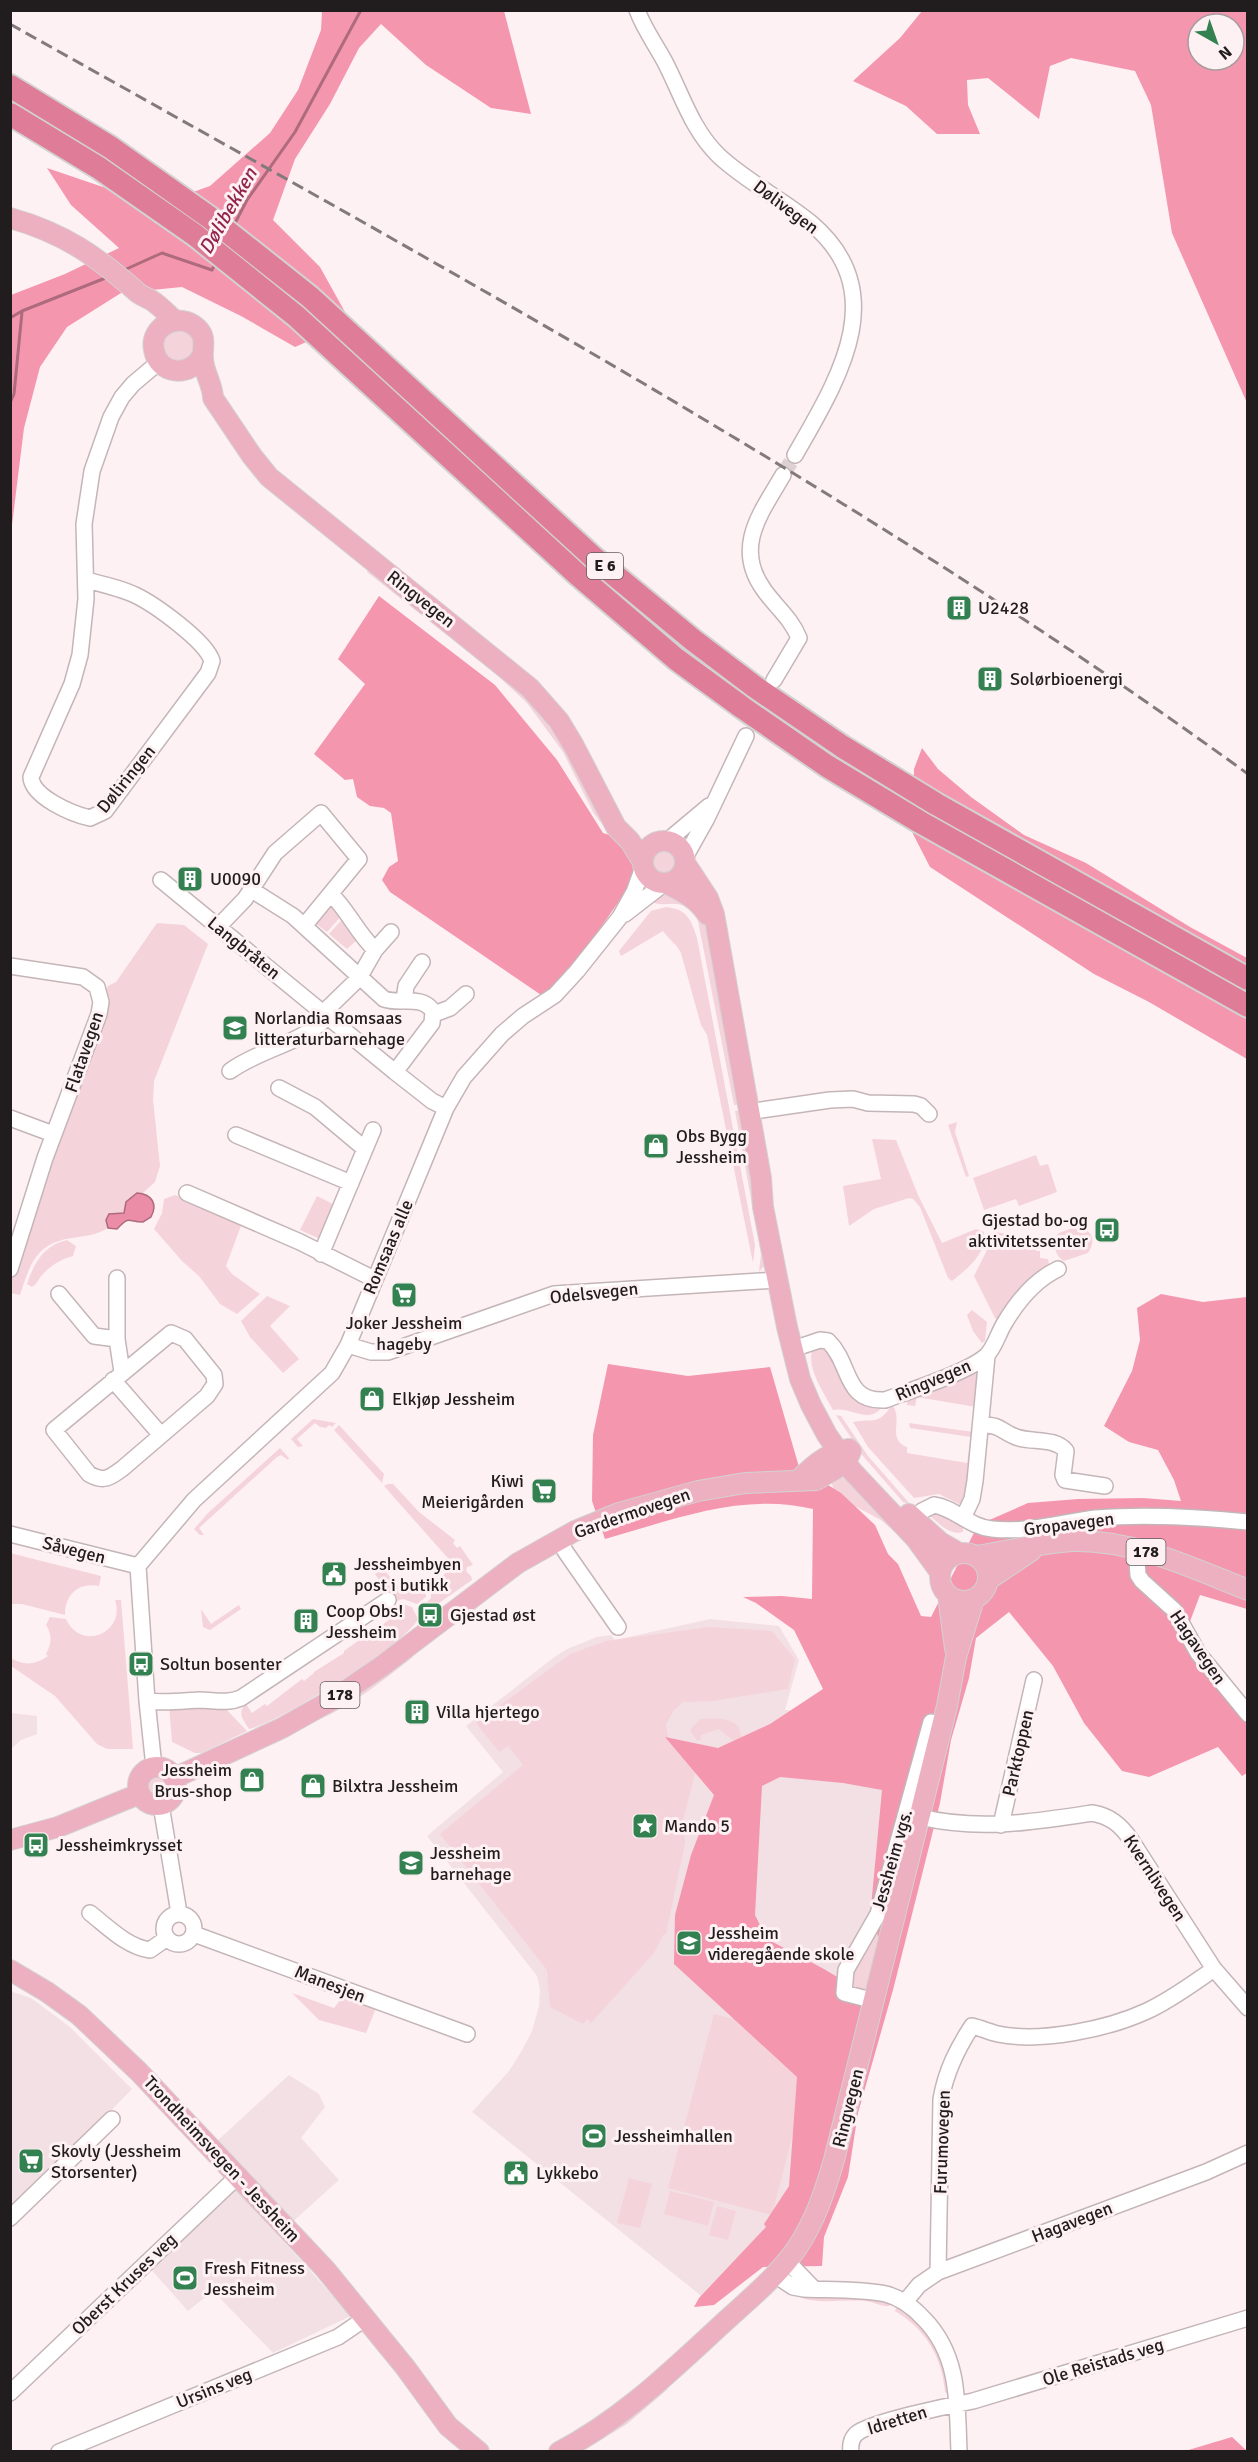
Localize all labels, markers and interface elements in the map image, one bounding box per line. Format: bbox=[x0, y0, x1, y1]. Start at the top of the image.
north arrow bbox=[1186, 12, 1246, 72]
text: N bbox=[1214, 41, 1236, 64]
water label: Dølibekken bbox=[193, 162, 263, 259]
street label: Dølivegen bbox=[749, 175, 823, 239]
road number: E 6 bbox=[587, 553, 623, 579]
street label: Ringvegen bbox=[383, 566, 459, 632]
building icon: U2428 bbox=[944, 593, 974, 623]
place label: U2428 bbox=[978, 597, 1029, 619]
building icon: Solørbioenergi bbox=[975, 664, 1005, 694]
place label: Solørbioenergi bbox=[1010, 668, 1123, 690]
street label: Døliringen bbox=[92, 741, 160, 817]
building icon: U0090 bbox=[175, 864, 205, 894]
place label: U0090 bbox=[210, 868, 261, 890]
street label: Langbråten bbox=[203, 912, 285, 984]
place label: Norlandia Romsaas litteraturbarnehage bbox=[254, 1007, 405, 1050]
street label: Flatavegen bbox=[60, 1009, 108, 1095]
school or university icon: Norlandia Romsaas litteraturbarnehage bbox=[220, 1013, 250, 1043]
place label: Obs Bygg Jessheim bbox=[676, 1125, 747, 1168]
shop icon: Obs Bygg Jessheim bbox=[641, 1131, 671, 1161]
street label: Romsaas alle bbox=[358, 1196, 418, 1298]
place label: Gjestad bo-og aktivitetssenter bbox=[968, 1209, 1088, 1252]
bus stop icon: Gjestad bo-og aktivitetssenter bbox=[1092, 1215, 1122, 1245]
street label: Odelsvegen bbox=[549, 1277, 639, 1309]
supermarket icon: Joker Jessheim hageby bbox=[389, 1280, 419, 1310]
place label: Joker Jessheim hageby bbox=[346, 1312, 462, 1355]
street label: Ringvegen bbox=[892, 1354, 974, 1406]
shop icon: Elkjøp Jessheim bbox=[357, 1384, 387, 1414]
place label: Elkjøp Jessheim bbox=[392, 1388, 515, 1410]
place label: Kiwi Meierigården bbox=[421, 1470, 524, 1513]
supermarket icon: Kiwi Meierigården bbox=[529, 1476, 559, 1506]
street label: Gardermovegen bbox=[571, 1483, 693, 1543]
street label: Gropavegen bbox=[1023, 1508, 1115, 1540]
street label: Såvegen bbox=[40, 1532, 108, 1568]
road number: 178 bbox=[1126, 1539, 1166, 1565]
place label: Jessheimbyen post i butikk bbox=[354, 1553, 461, 1596]
public building icon: Jessheimbyen post i butikk bbox=[319, 1559, 349, 1589]
place label: Coop Obs! Jessheim bbox=[326, 1600, 403, 1643]
bus stop icon: Gjestad øst bbox=[415, 1600, 445, 1630]
place label: Gjestad øst bbox=[450, 1604, 536, 1626]
building icon: Coop Obs! Jessheim bbox=[291, 1606, 321, 1636]
street label: Hagavegen bbox=[1165, 1606, 1231, 1688]
bus stop icon: Soltun bosenter bbox=[126, 1649, 156, 1679]
place label: Soltun bosenter bbox=[160, 1653, 282, 1675]
road number: 178 bbox=[320, 1682, 360, 1708]
building icon: Villa hjertego bbox=[402, 1697, 432, 1727]
place label: Villa hjertego bbox=[436, 1701, 540, 1723]
street label: Parktoppen bbox=[997, 1708, 1039, 1798]
place label: Jessheim Brus-shop bbox=[154, 1759, 232, 1802]
shop icon: Jessheim Brus-shop bbox=[237, 1765, 267, 1795]
shop icon: Bilxtra Jessheim bbox=[298, 1771, 328, 1801]
place label: Bilxtra Jessheim bbox=[332, 1775, 458, 1797]
street label: Jessheim vgs. bbox=[867, 1807, 917, 1913]
place icon: Mando 5 bbox=[630, 1811, 660, 1841]
place label: Mando 5 bbox=[664, 1815, 730, 1837]
bus stop icon: Jessheimkrysset bbox=[21, 1830, 51, 1860]
street label: Kvernlivegen bbox=[1119, 1831, 1191, 1925]
place label: Jessheimkrysset bbox=[56, 1834, 182, 1856]
place label: Jessheim barnehage bbox=[430, 1842, 511, 1885]
school or university icon: Jessheim barnehage bbox=[396, 1848, 426, 1878]
place label: Jessheim videregående skole bbox=[708, 1922, 855, 1965]
school or university icon: Jessheim videregående skole bbox=[674, 1928, 704, 1958]
street label: Manesjen bbox=[291, 1960, 369, 2008]
street label: Ringvegen bbox=[828, 2066, 868, 2150]
street label: Trondheimsvegen - Jessheim bbox=[139, 2071, 305, 2247]
street label: Furumovegen bbox=[929, 2090, 955, 2194]
sports icon: Jessheimhallen bbox=[579, 2121, 609, 2151]
place label: Jessheimhallen bbox=[614, 2125, 733, 2147]
place label: Skovly (Jessheim Storsenter) bbox=[51, 2140, 181, 2183]
supermarket icon: Skovly (Jessheim Storsenter) bbox=[16, 2146, 46, 2176]
public building icon: Lykkebo bbox=[501, 2158, 531, 2188]
place label: Lykkebo bbox=[536, 2162, 599, 2184]
street label: Hagavegen bbox=[1028, 2197, 1116, 2247]
street label: Oberst Kruses veg bbox=[67, 2228, 181, 2340]
place label: Fresh Fitness Jessheim bbox=[204, 2257, 305, 2300]
sports icon: Fresh Fitness Jessheim bbox=[170, 2263, 200, 2293]
street label: Ole Reistads veg bbox=[1040, 2333, 1166, 2391]
street label: Ursins veg bbox=[173, 2363, 255, 2413]
street label: Idretten bbox=[864, 2401, 930, 2439]

